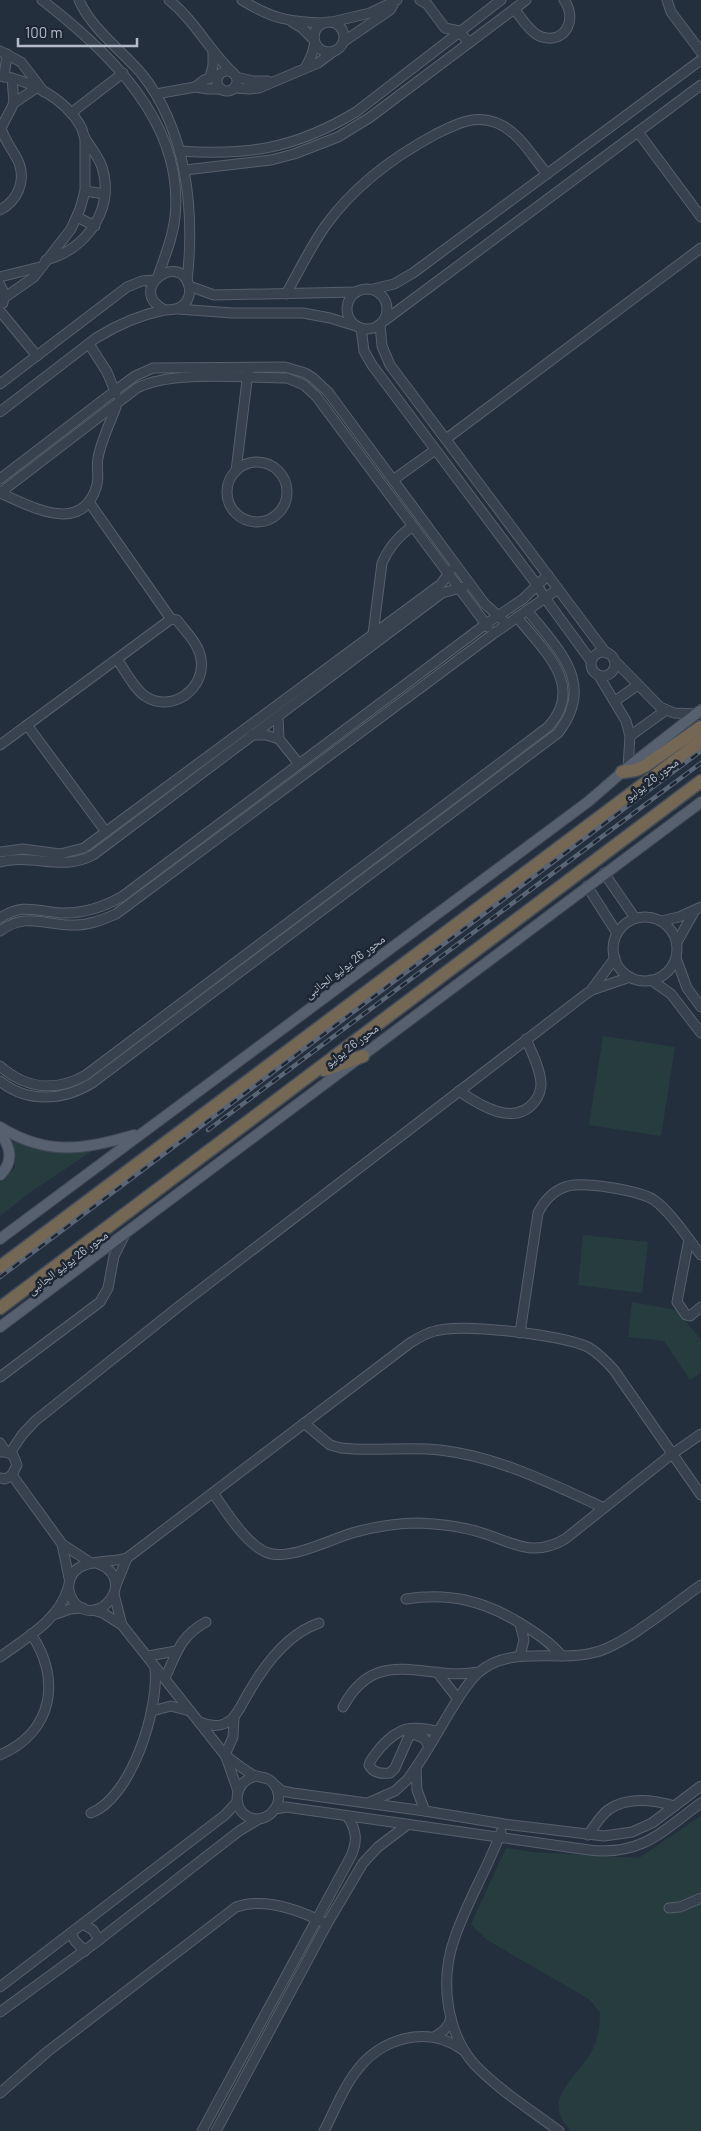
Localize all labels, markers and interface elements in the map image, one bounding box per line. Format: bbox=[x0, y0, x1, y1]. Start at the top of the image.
scale bar bbox=[18, 15, 136, 47]
text: 100 m bbox=[25, 23, 63, 41]
street label: محور 26 يوليو bbox=[621, 754, 681, 805]
street label: محور 26 يوليو الجانبى bbox=[301, 931, 388, 1002]
street label: محور 26 يوليو bbox=[321, 1020, 381, 1071]
street label: محور 26 يوليو الجانبى bbox=[24, 1227, 111, 1298]

